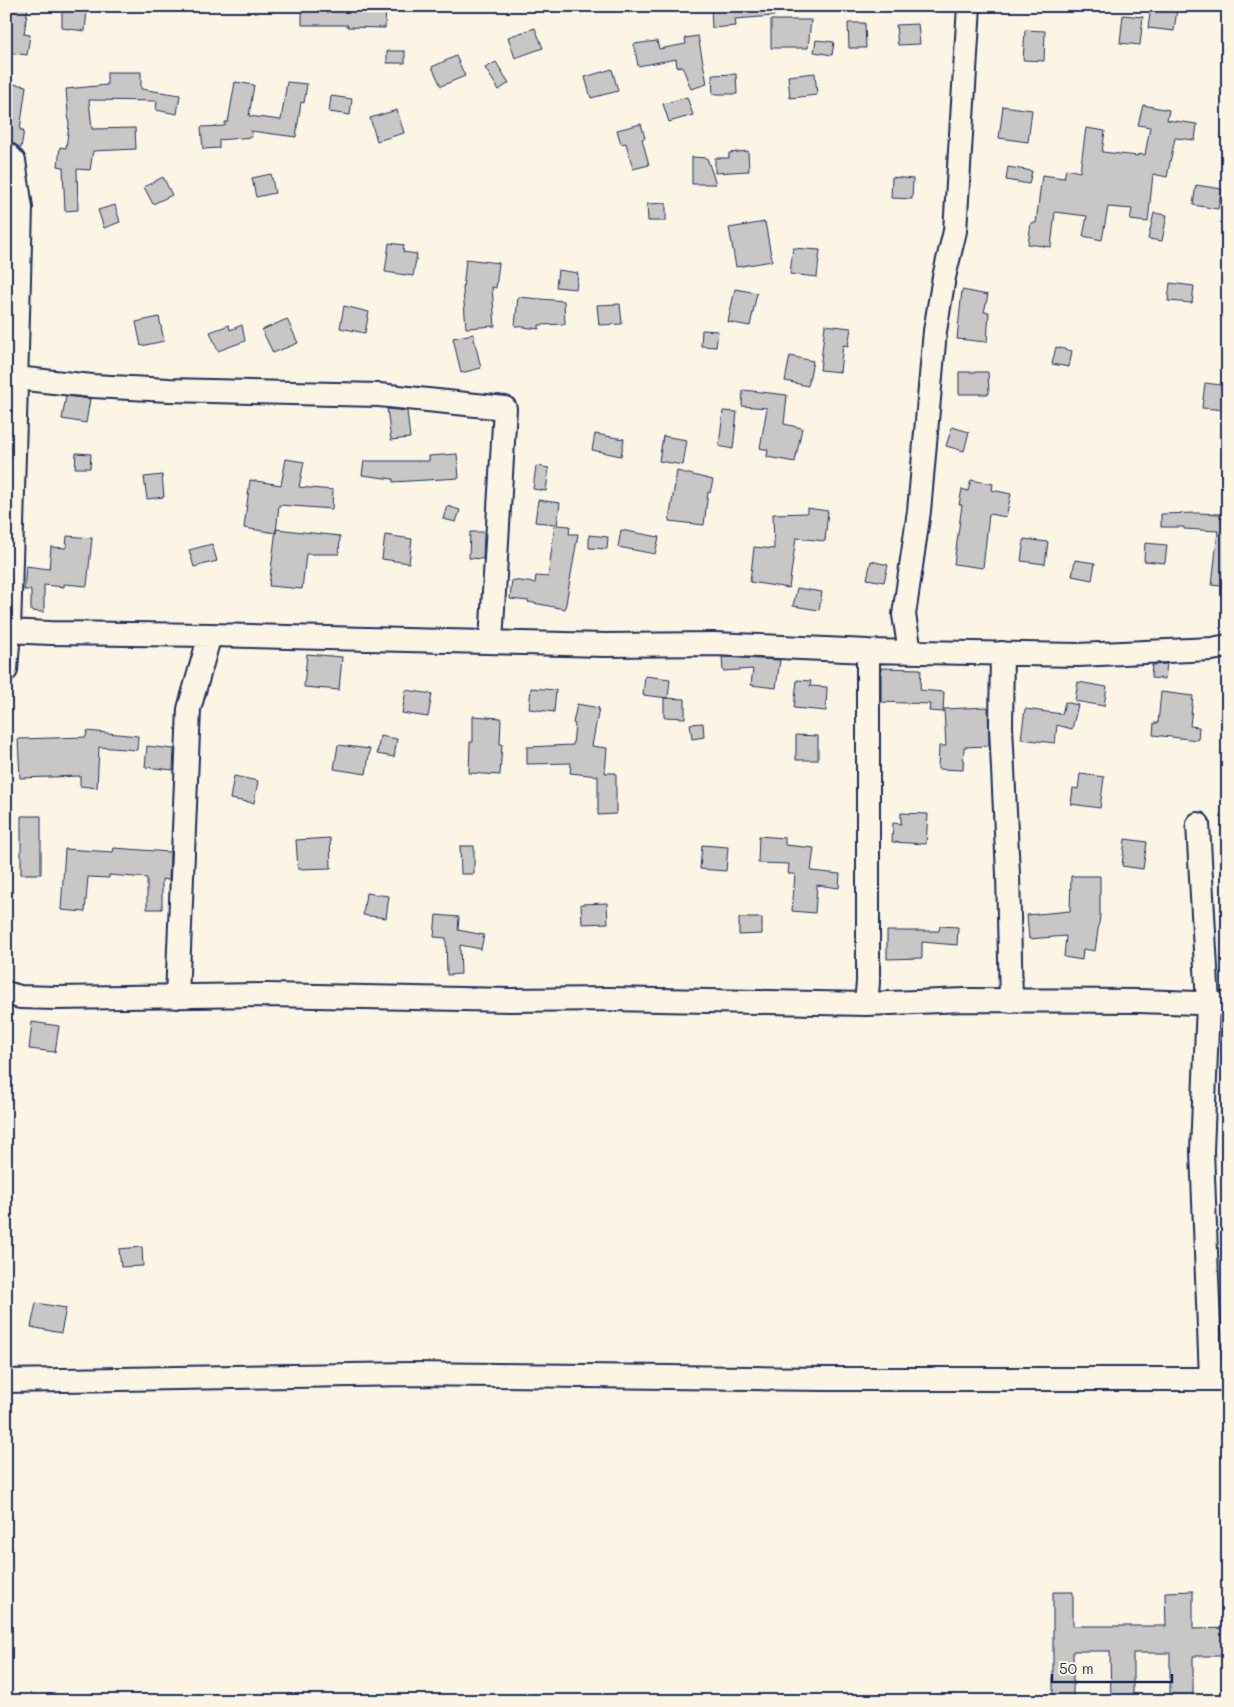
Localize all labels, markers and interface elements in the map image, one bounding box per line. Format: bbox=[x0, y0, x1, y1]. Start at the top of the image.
scale bar bbox=[1052, 1652, 1172, 1684]
text: 50 m bbox=[1059, 1658, 1094, 1678]

